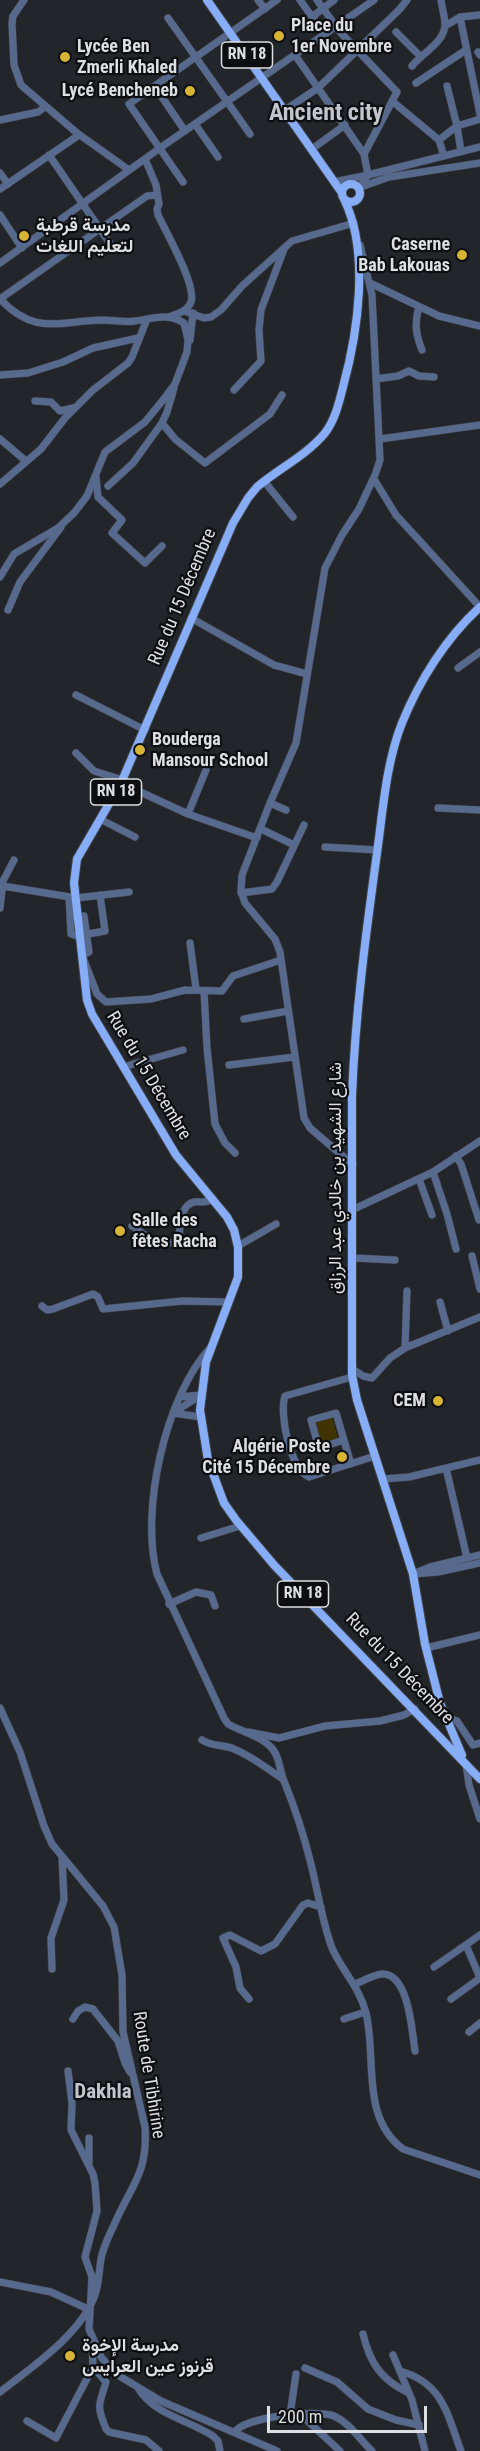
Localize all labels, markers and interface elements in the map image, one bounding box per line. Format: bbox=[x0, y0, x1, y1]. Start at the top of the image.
place label: Place du 1er Novembre bbox=[291, 15, 392, 57]
marker: Place du 1er Novembre bbox=[272, 29, 286, 43]
place label: Lycée Ben Zmerli Khaled bbox=[77, 36, 177, 78]
road number: RN 18 bbox=[222, 42, 272, 68]
marker: Lycée Ben Zmerli Khaled bbox=[58, 50, 72, 64]
place label: Lycé Bencheneb bbox=[62, 80, 178, 102]
marker: Lycé Bencheneb bbox=[183, 84, 197, 98]
district label: Ancient city bbox=[269, 100, 383, 128]
place label: مدرسة قرطبة لتعليم اللغات bbox=[36, 215, 133, 258]
marker: مدرسة قرطبة لتعليم اللغات bbox=[17, 229, 31, 243]
place label: Caserne Bab Lakouas bbox=[358, 234, 450, 276]
marker: Caserne Bab Lakouas bbox=[455, 248, 469, 262]
street label: Rue du 15 Décembre bbox=[145, 526, 221, 668]
place label: Bouderga Mansour School bbox=[152, 729, 268, 771]
marker: Bouderga Mansour School bbox=[133, 743, 147, 757]
road number: RN 18 bbox=[90, 779, 142, 805]
street label: Rue du 15 Décembre bbox=[101, 1008, 195, 1144]
street label: شارع الشهيد بن خالدي عبد الرزاق bbox=[325, 1062, 347, 1294]
place label: Salle des fêtes Racha bbox=[132, 1210, 217, 1252]
marker: Salle des fêtes Racha bbox=[113, 1224, 127, 1238]
place label: CEM bbox=[393, 1390, 426, 1412]
marker: CEM bbox=[431, 1394, 445, 1408]
place label: Algérie Poste Cité 15 Décembre bbox=[202, 1436, 330, 1478]
marker: Algérie Poste Cité 15 Décembre bbox=[335, 1450, 349, 1464]
road number: RN 18 bbox=[278, 1581, 328, 1607]
street label: Rue du 15 Décembre bbox=[340, 1609, 458, 1729]
street label: Route de Tibhirine bbox=[127, 2010, 169, 2140]
district label: Dakhla bbox=[74, 2080, 132, 2106]
place label: مدرسة الإخوة قرنوز عين العرايس bbox=[82, 2335, 214, 2378]
marker: مدرسة الإخوة قرنوز عين العرايس bbox=[63, 2349, 77, 2363]
scale bar bbox=[270, 2394, 430, 2432]
text: 200 m bbox=[278, 2406, 322, 2427]

